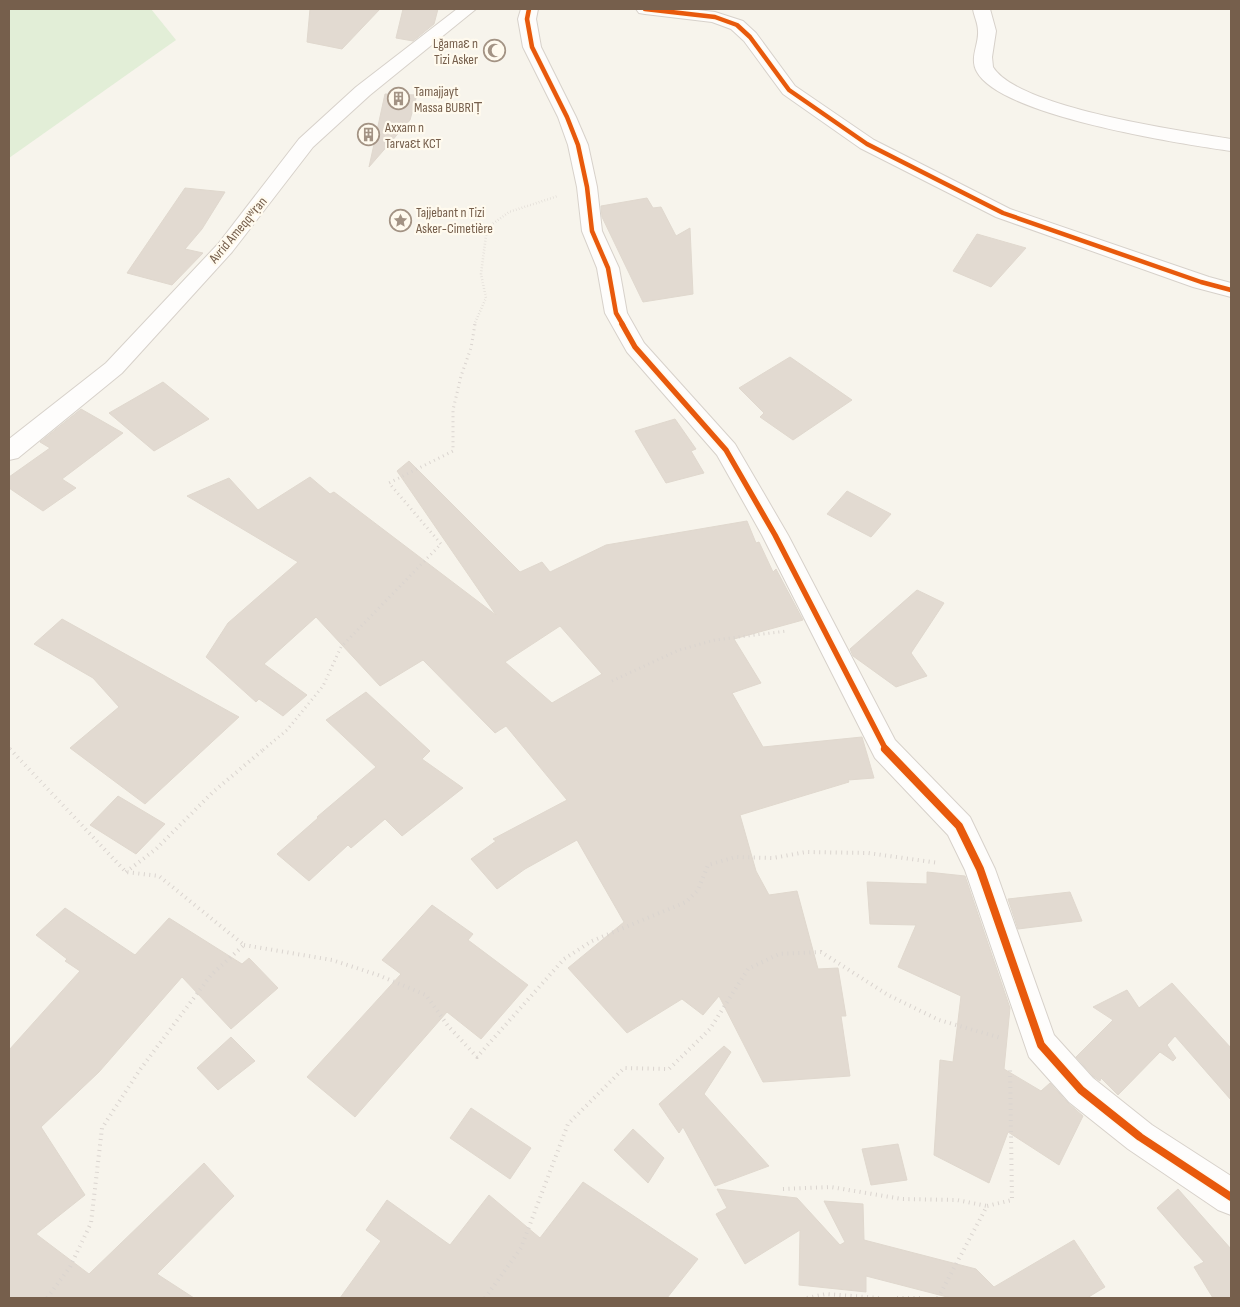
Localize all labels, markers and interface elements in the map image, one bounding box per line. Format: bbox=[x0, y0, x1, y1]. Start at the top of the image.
place label: Lǧamaɛ n Tizi Asker bbox=[433, 35, 478, 68]
mosque icon: Lǧamaɛ n Tizi Asker bbox=[482, 39, 506, 63]
place label: Tamajjayt Massa BUBRIṬ bbox=[414, 83, 483, 116]
building icon: Tamajjayt Massa BUBRIṬ bbox=[386, 87, 410, 111]
place label: Axxam n Tarvaɛt KCT bbox=[384, 119, 442, 152]
building icon: Axxam n Tarvaɛt KCT bbox=[357, 123, 381, 147]
street label: Avrid Ameqqʷṛan bbox=[205, 193, 271, 267]
place label: Tajjebant n Tizi Asker-Cimetière bbox=[415, 204, 493, 237]
place icon: Tajjebant n Tizi Asker-Cimetière bbox=[388, 208, 412, 232]

